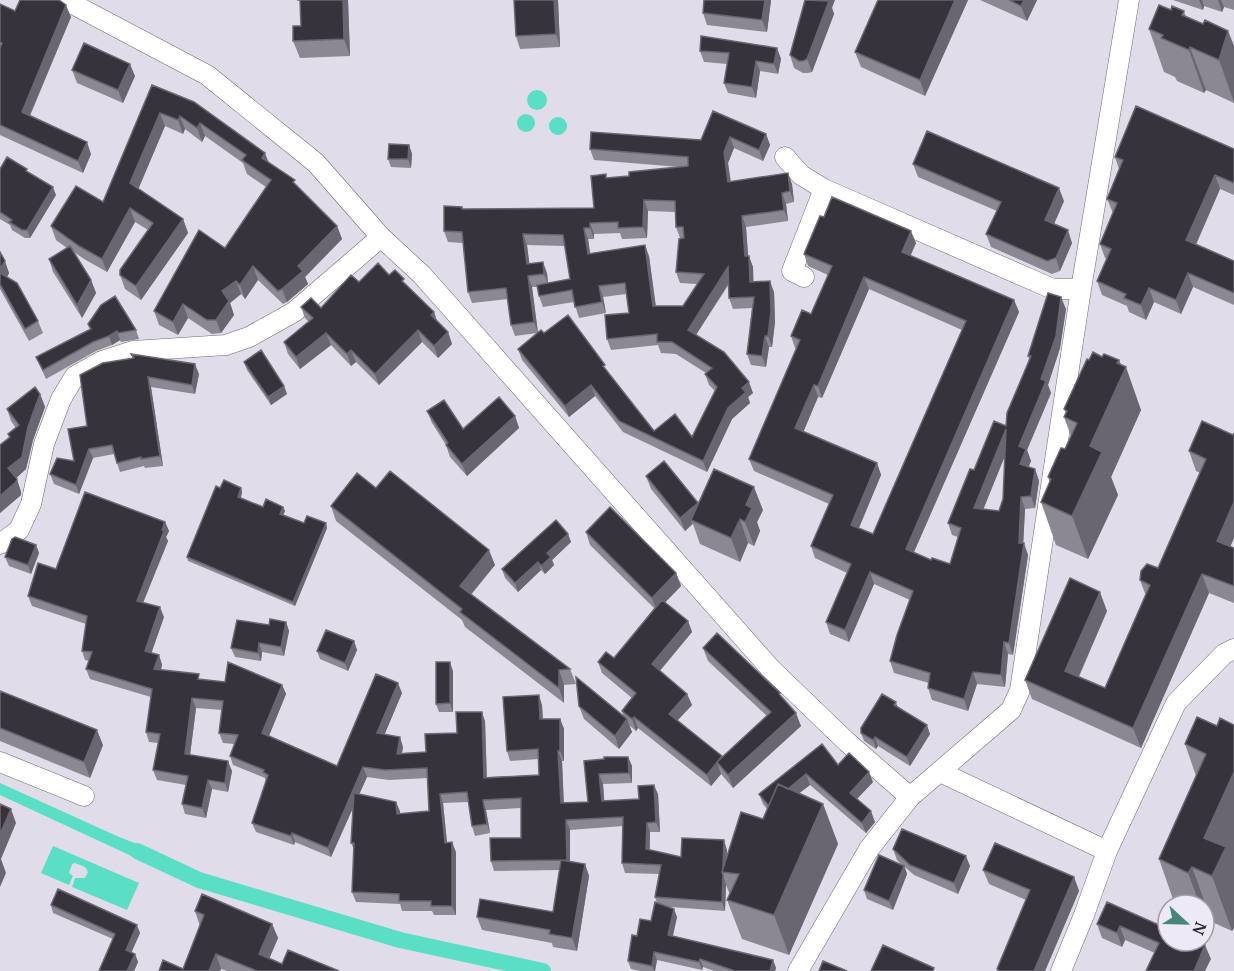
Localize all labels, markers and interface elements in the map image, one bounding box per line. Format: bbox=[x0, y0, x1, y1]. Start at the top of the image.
north arrow bbox=[1156, 893, 1216, 953]
text: N bbox=[1187, 919, 1212, 938]

